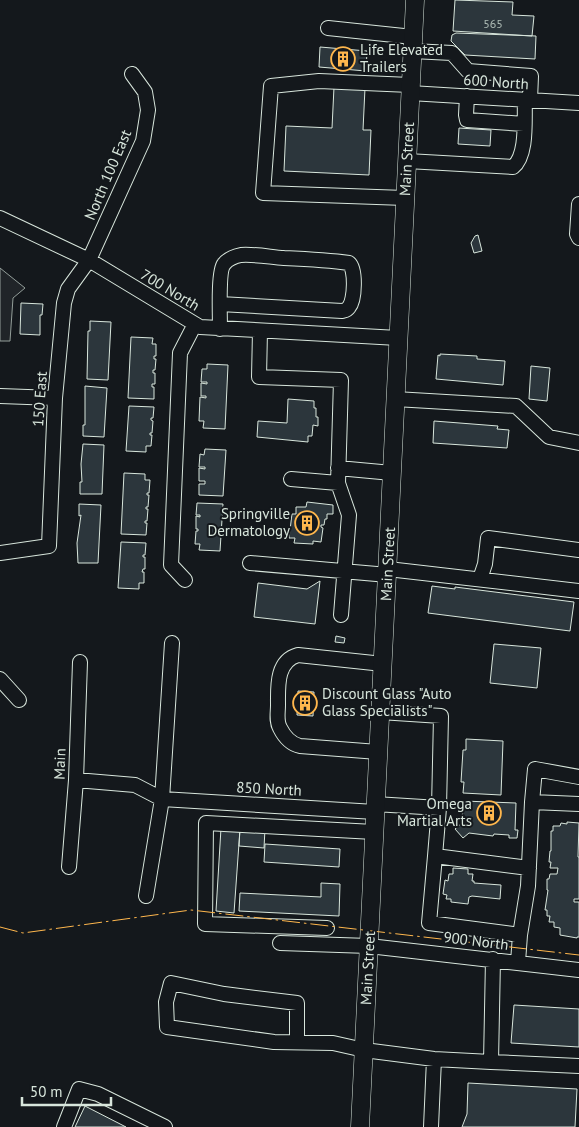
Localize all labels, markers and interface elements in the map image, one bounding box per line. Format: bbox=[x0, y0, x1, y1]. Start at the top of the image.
house number: 565 bbox=[483, 16, 503, 31]
place label: Life Elevated Trailers bbox=[360, 40, 443, 76]
building icon: Life Elevated Trailers bbox=[330, 46, 356, 72]
street label: 600 North bbox=[463, 70, 529, 93]
street label: Main Street bbox=[395, 122, 418, 196]
street label: North 100 East bbox=[80, 127, 135, 223]
street label: 700 North bbox=[137, 265, 203, 315]
street label: 150 East bbox=[28, 371, 51, 427]
place label: Springville Dermatology bbox=[207, 504, 290, 540]
building icon: Springville Dermatology bbox=[294, 510, 320, 536]
street label: Main Street bbox=[376, 527, 399, 601]
place label: Discount Glass "Auto Glass Specialists" bbox=[322, 684, 452, 720]
building icon: Discount Glass "Auto Glass Specialists" bbox=[292, 690, 318, 716]
street label: Main bbox=[49, 748, 70, 780]
street label: 850 North bbox=[236, 777, 302, 800]
place label: Omega Martial Arts bbox=[397, 794, 472, 830]
building icon: Omega Martial Arts bbox=[476, 800, 502, 826]
street label: 900 North bbox=[442, 927, 510, 954]
street label: Main Street bbox=[356, 931, 379, 1005]
scale bar bbox=[22, 1074, 111, 1106]
text: 50 m bbox=[30, 1082, 63, 1101]

